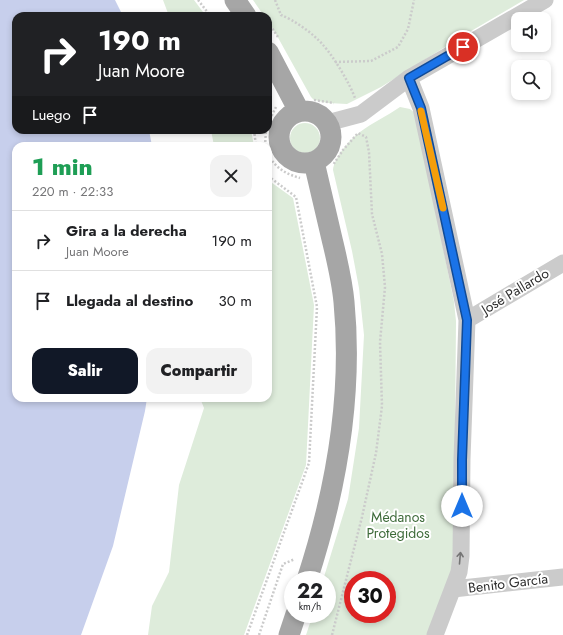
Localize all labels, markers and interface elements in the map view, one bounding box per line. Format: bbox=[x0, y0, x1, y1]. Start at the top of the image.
map controls bbox=[511, 12, 551, 100]
button: sound bbox=[511, 12, 551, 52]
text: 190 m bbox=[98, 20, 181, 61]
icon: right bbox=[32, 28, 84, 80]
pin bbox=[446, 30, 480, 64]
icon: arrive bbox=[452, 36, 474, 58]
text: Juan Moore bbox=[98, 58, 185, 84]
button: search bbox=[511, 60, 551, 100]
text: Luego bbox=[32, 104, 71, 126]
icon: arrive bbox=[79, 104, 101, 126]
text: 1 min bbox=[32, 149, 93, 184]
button: close bbox=[210, 155, 252, 197]
text: 220 m · 22:33 bbox=[32, 182, 113, 201]
text: Gira a la derecha bbox=[66, 220, 187, 242]
icon: right bbox=[32, 230, 54, 252]
text: 190 m bbox=[211, 230, 252, 252]
text: Juan Moore bbox=[66, 242, 129, 261]
street label: José Pallardo bbox=[476, 263, 553, 320]
icon: arrive bbox=[32, 290, 54, 312]
text: Llegada al destino bbox=[66, 290, 193, 312]
text: 30 m bbox=[219, 290, 252, 312]
button: Salir bbox=[32, 348, 138, 394]
button: Compartir bbox=[146, 348, 252, 394]
position arrow bbox=[441, 485, 483, 527]
park label: Médanos Protegidos bbox=[366, 507, 430, 543]
one-way arrow bbox=[457, 552, 464, 565]
street label: Benito García bbox=[467, 568, 549, 598]
speed limit sign: 30 bbox=[344, 571, 396, 623]
text: 22 bbox=[297, 577, 323, 606]
text: km/h bbox=[299, 599, 321, 614]

